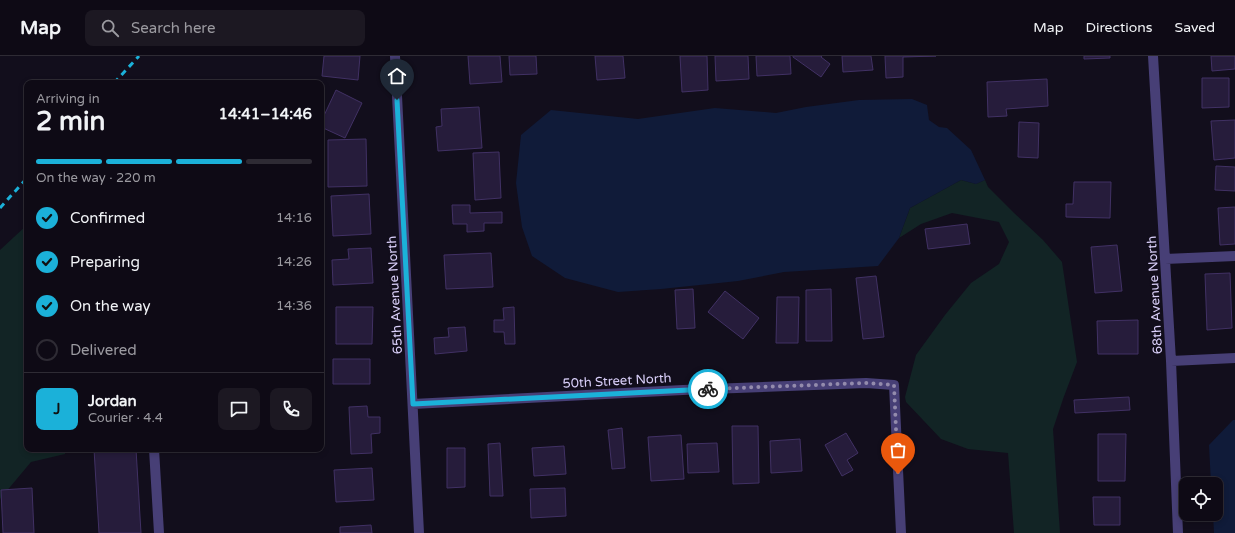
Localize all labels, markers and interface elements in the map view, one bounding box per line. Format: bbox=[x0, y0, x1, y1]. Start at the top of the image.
search box bbox=[85, 10, 365, 46]
text: Map bbox=[20, 17, 61, 39]
icon: search bbox=[99, 17, 121, 39]
text: Search here bbox=[131, 19, 215, 37]
text: Map bbox=[1033, 19, 1064, 36]
text: Directions bbox=[1086, 19, 1153, 36]
text: Saved bbox=[1175, 19, 1215, 36]
pin bbox=[380, 59, 414, 100]
icon: home bbox=[386, 65, 408, 87]
text: Arriving in bbox=[36, 91, 100, 107]
text: 14:41–14:46 bbox=[219, 105, 312, 123]
text: 2 min bbox=[36, 106, 105, 137]
text: On the way · 220 m bbox=[36, 170, 156, 186]
icon: check bbox=[36, 207, 58, 229]
text: Confirmed bbox=[70, 209, 145, 227]
text: 14:16 bbox=[276, 210, 312, 226]
street label: 65th Avenue North bbox=[384, 235, 406, 355]
street label: 68th Avenue North bbox=[1144, 235, 1166, 355]
icon: check bbox=[36, 251, 58, 273]
text: Preparing bbox=[70, 253, 140, 271]
text: 14:26 bbox=[276, 254, 312, 270]
icon: check bbox=[36, 295, 58, 317]
text: On the way bbox=[70, 297, 150, 315]
text: 14:36 bbox=[276, 298, 312, 314]
text: Delivered bbox=[70, 341, 137, 359]
courier bbox=[688, 369, 728, 409]
street label: 50th Street North bbox=[562, 370, 672, 392]
icon: bike bbox=[697, 378, 719, 400]
button: chat bbox=[218, 388, 260, 430]
button: phone bbox=[270, 388, 312, 430]
text: Jordan bbox=[88, 392, 137, 410]
text: J bbox=[54, 400, 61, 418]
text: Courier · 4.4 bbox=[88, 410, 163, 426]
pin bbox=[881, 433, 915, 474]
icon: bag bbox=[887, 439, 909, 461]
map controls bbox=[1179, 477, 1223, 521]
button: locate bbox=[1179, 477, 1223, 521]

